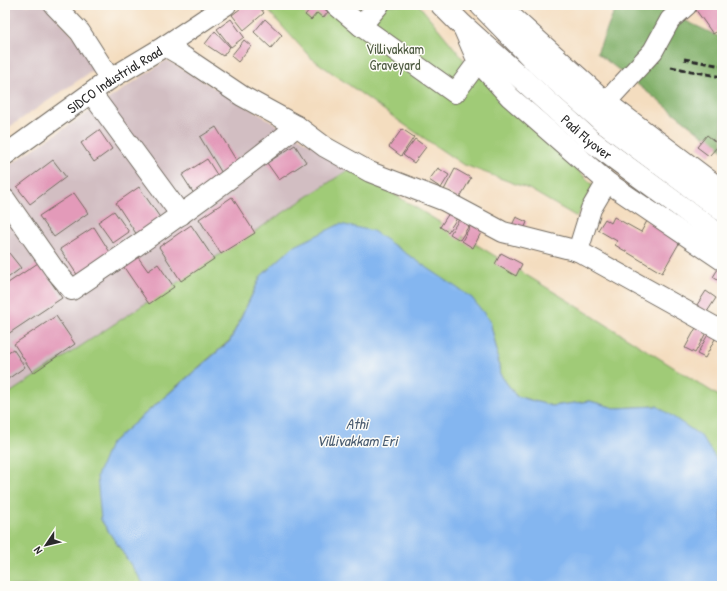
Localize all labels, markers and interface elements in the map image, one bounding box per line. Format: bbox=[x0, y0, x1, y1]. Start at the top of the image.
park label: Villivakkam Graveyard bbox=[366, 39, 424, 75]
street label: SIDCO Industrial Road bbox=[63, 41, 165, 117]
street label: Padi Flyover bbox=[558, 110, 617, 164]
water label: Athi Villivakkam Eri bbox=[316, 413, 399, 451]
north arrow bbox=[26, 525, 66, 565]
text: N bbox=[30, 544, 45, 557]

